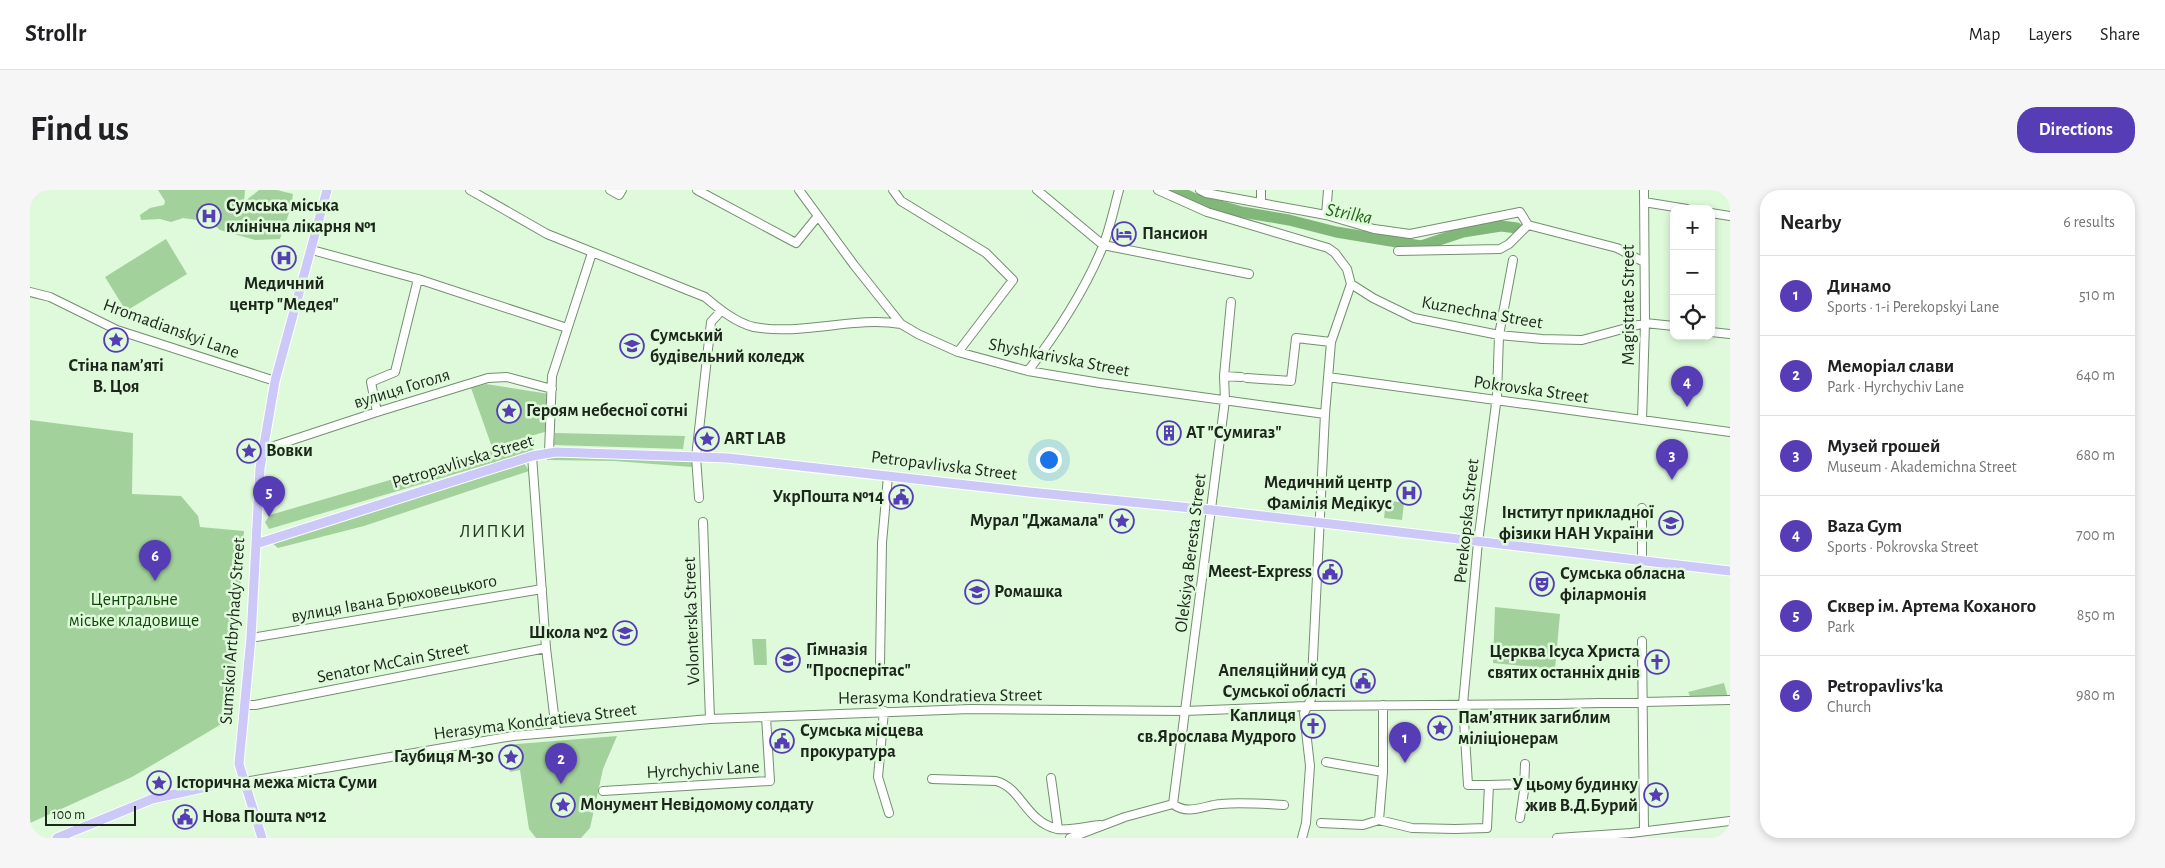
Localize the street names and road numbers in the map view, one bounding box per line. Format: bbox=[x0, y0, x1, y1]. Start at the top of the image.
street label: Magistrate Street bbox=[1620, 244, 1638, 365]
street label: Kuznechna Street bbox=[1420, 293, 1544, 333]
street label: Hromadianskyi Lane bbox=[101, 296, 241, 362]
street label: Shyshkarivska Street bbox=[987, 336, 1131, 381]
street label: вулиця Гоголя bbox=[352, 366, 452, 412]
street label: Pokrovska Street bbox=[1472, 373, 1590, 407]
street label: Petropavlivska Street bbox=[390, 432, 536, 492]
street label: Petropavlivska Street bbox=[870, 448, 1018, 484]
street label: Perekopska Street bbox=[1452, 458, 1483, 584]
street label: Oleksiya Beresta Street bbox=[1172, 472, 1210, 634]
street label: Sumskoi Artbryhady Street bbox=[217, 537, 249, 725]
street label: Volonterska Street bbox=[681, 556, 703, 685]
street label: вулиця Івана Брюховецького bbox=[290, 572, 498, 626]
street label: Senator McCain Street bbox=[315, 639, 471, 687]
street label: Herasyma Kondratieva Street bbox=[838, 686, 1043, 708]
street label: Herasyma Kondratieva Street bbox=[433, 701, 638, 743]
street label: Hyrchychiv Lane bbox=[646, 758, 760, 782]

